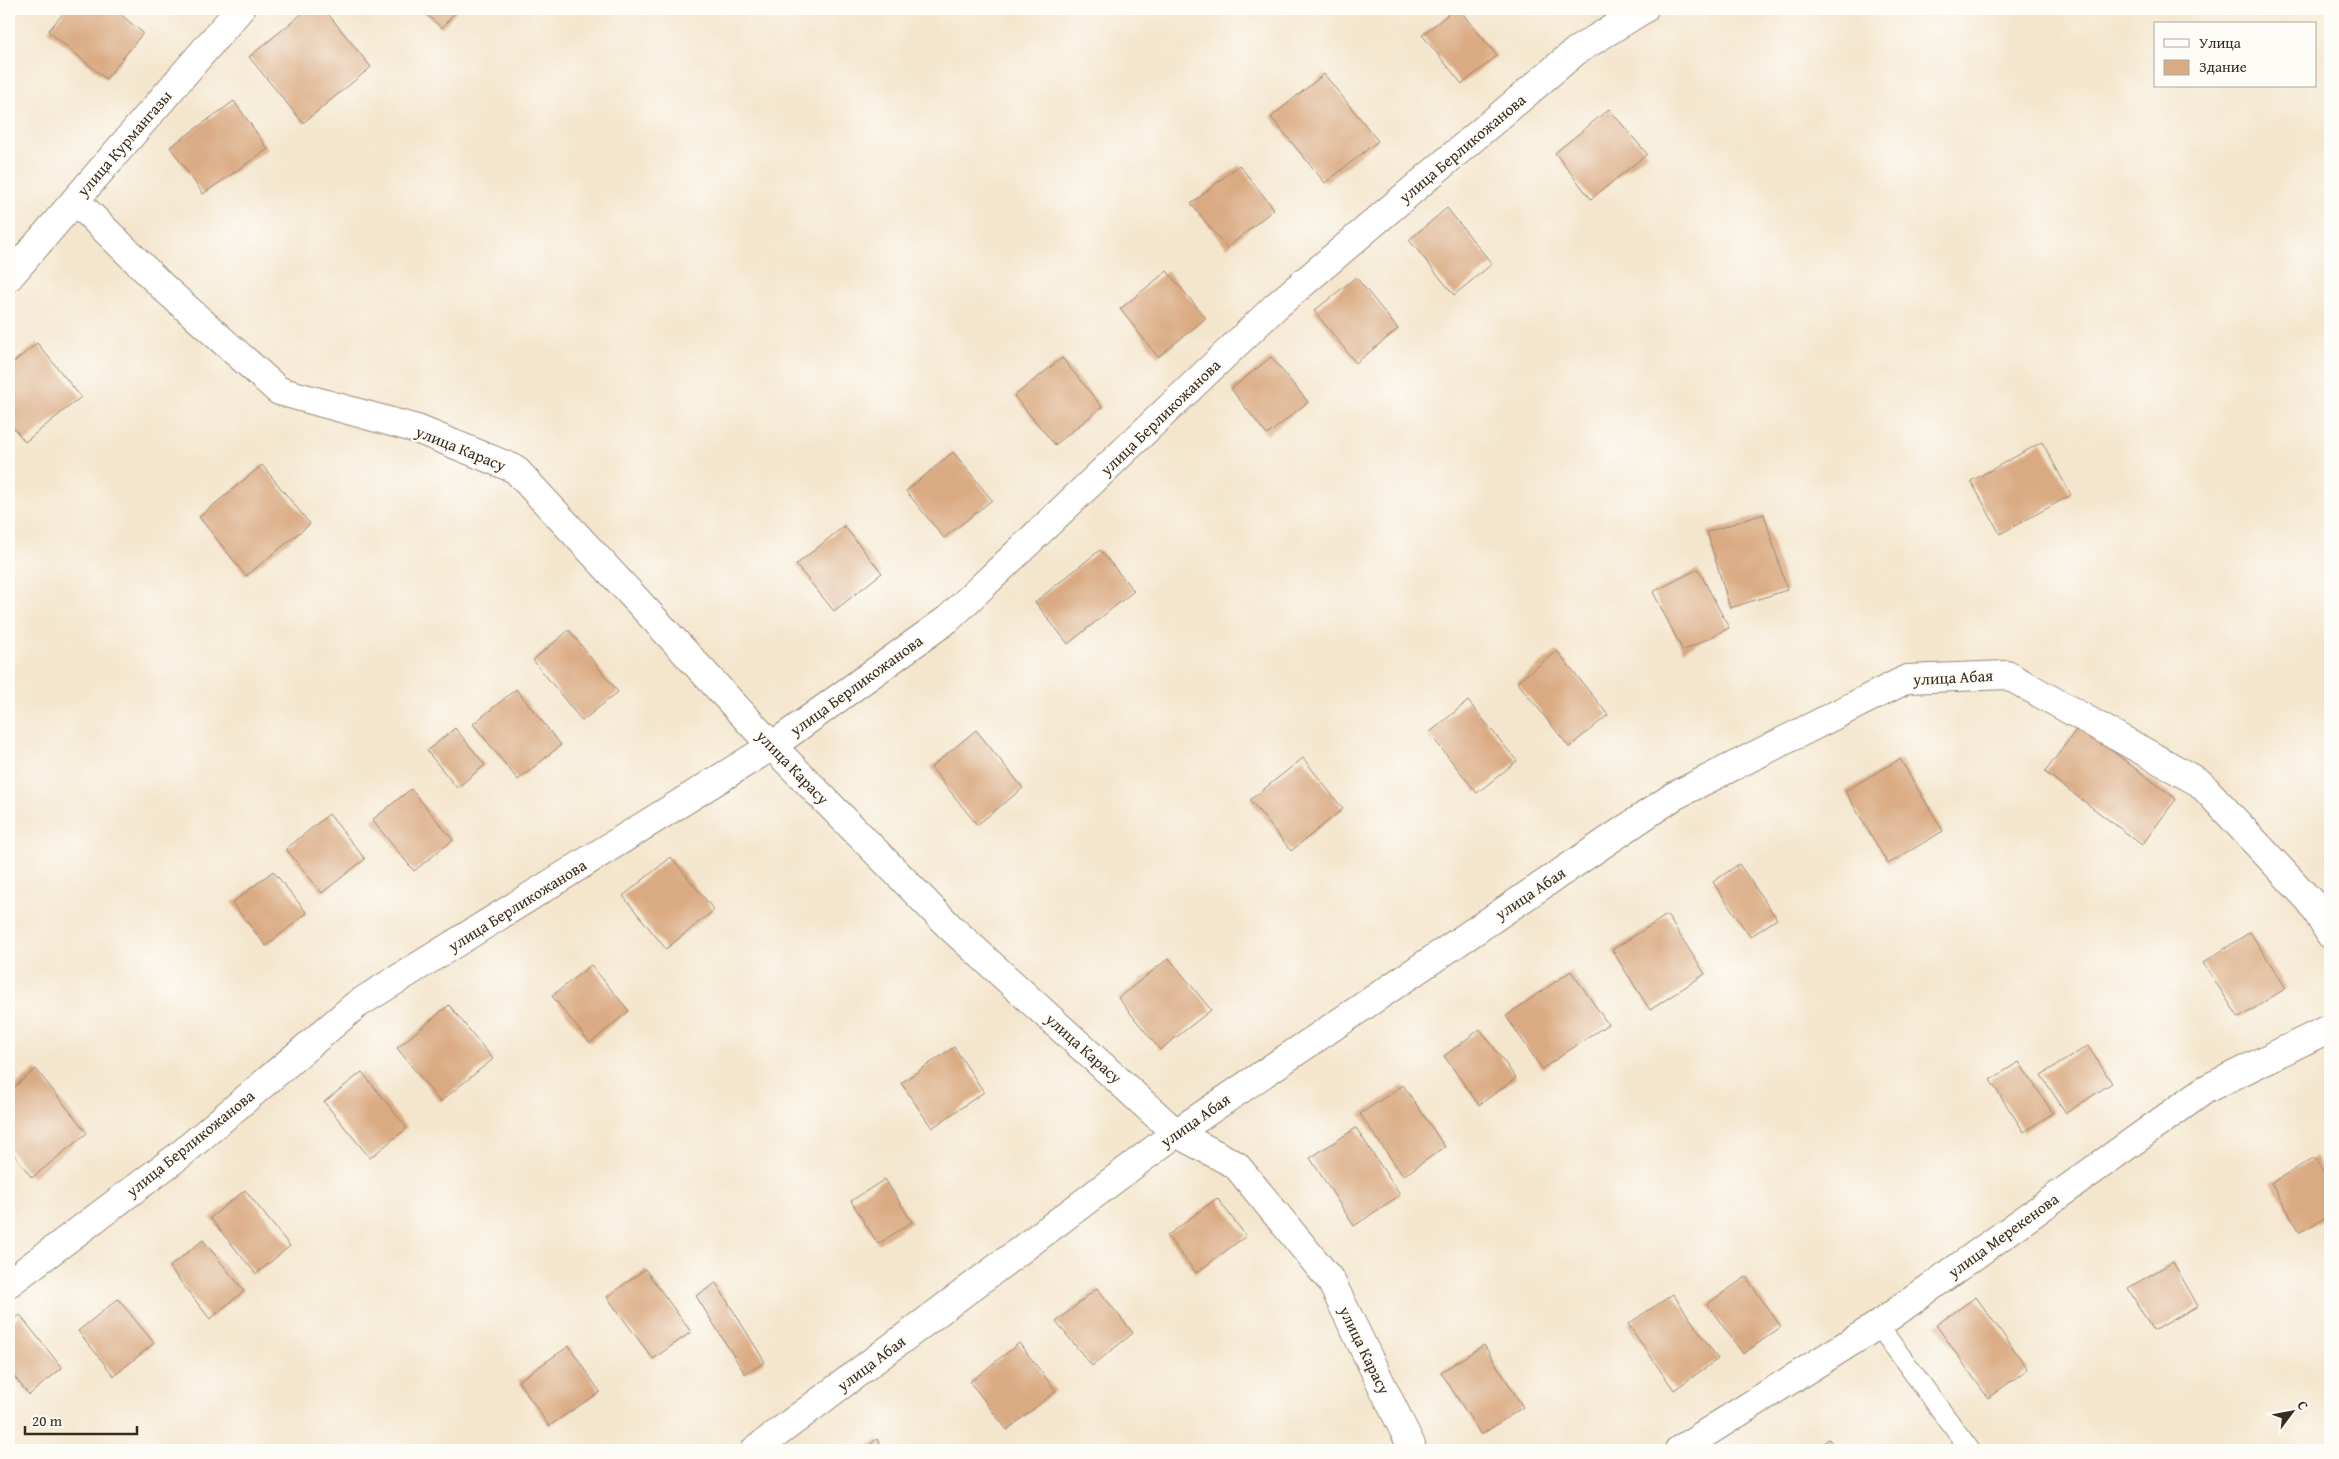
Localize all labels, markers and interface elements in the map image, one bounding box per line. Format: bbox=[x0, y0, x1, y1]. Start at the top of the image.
legend bbox=[2154, 22, 2316, 88]
text: Улица bbox=[2199, 32, 2242, 53]
text: Здание bbox=[2199, 56, 2247, 77]
street label: улица Курмангазы bbox=[70, 84, 177, 202]
street label: улица Берликожанова bbox=[1393, 87, 1531, 209]
street label: улица Берликожанова bbox=[1094, 353, 1226, 482]
street label: улица Карасу bbox=[411, 419, 510, 477]
street label: улица Берликожанова bbox=[784, 628, 928, 742]
street label: улица Абая bbox=[1911, 663, 1994, 691]
street label: улица Карасу bbox=[750, 724, 835, 810]
street label: улица Берликожанова bbox=[442, 852, 591, 958]
street label: улица Абая bbox=[1489, 861, 1570, 926]
street label: улица Карасу bbox=[1040, 1006, 1128, 1089]
street label: улица Берликожанова bbox=[120, 1083, 260, 1203]
street label: улица Абая bbox=[1154, 1087, 1235, 1153]
street label: улица Мерекенова bbox=[1942, 1186, 2064, 1284]
street label: улица Карасу bbox=[1333, 1301, 1397, 1398]
street label: улица Абая bbox=[831, 1329, 910, 1397]
north arrow bbox=[2266, 1386, 2316, 1436]
text: С bbox=[2292, 1396, 2314, 1414]
scale bar bbox=[25, 1404, 138, 1436]
text: 20 m bbox=[32, 1410, 63, 1431]

